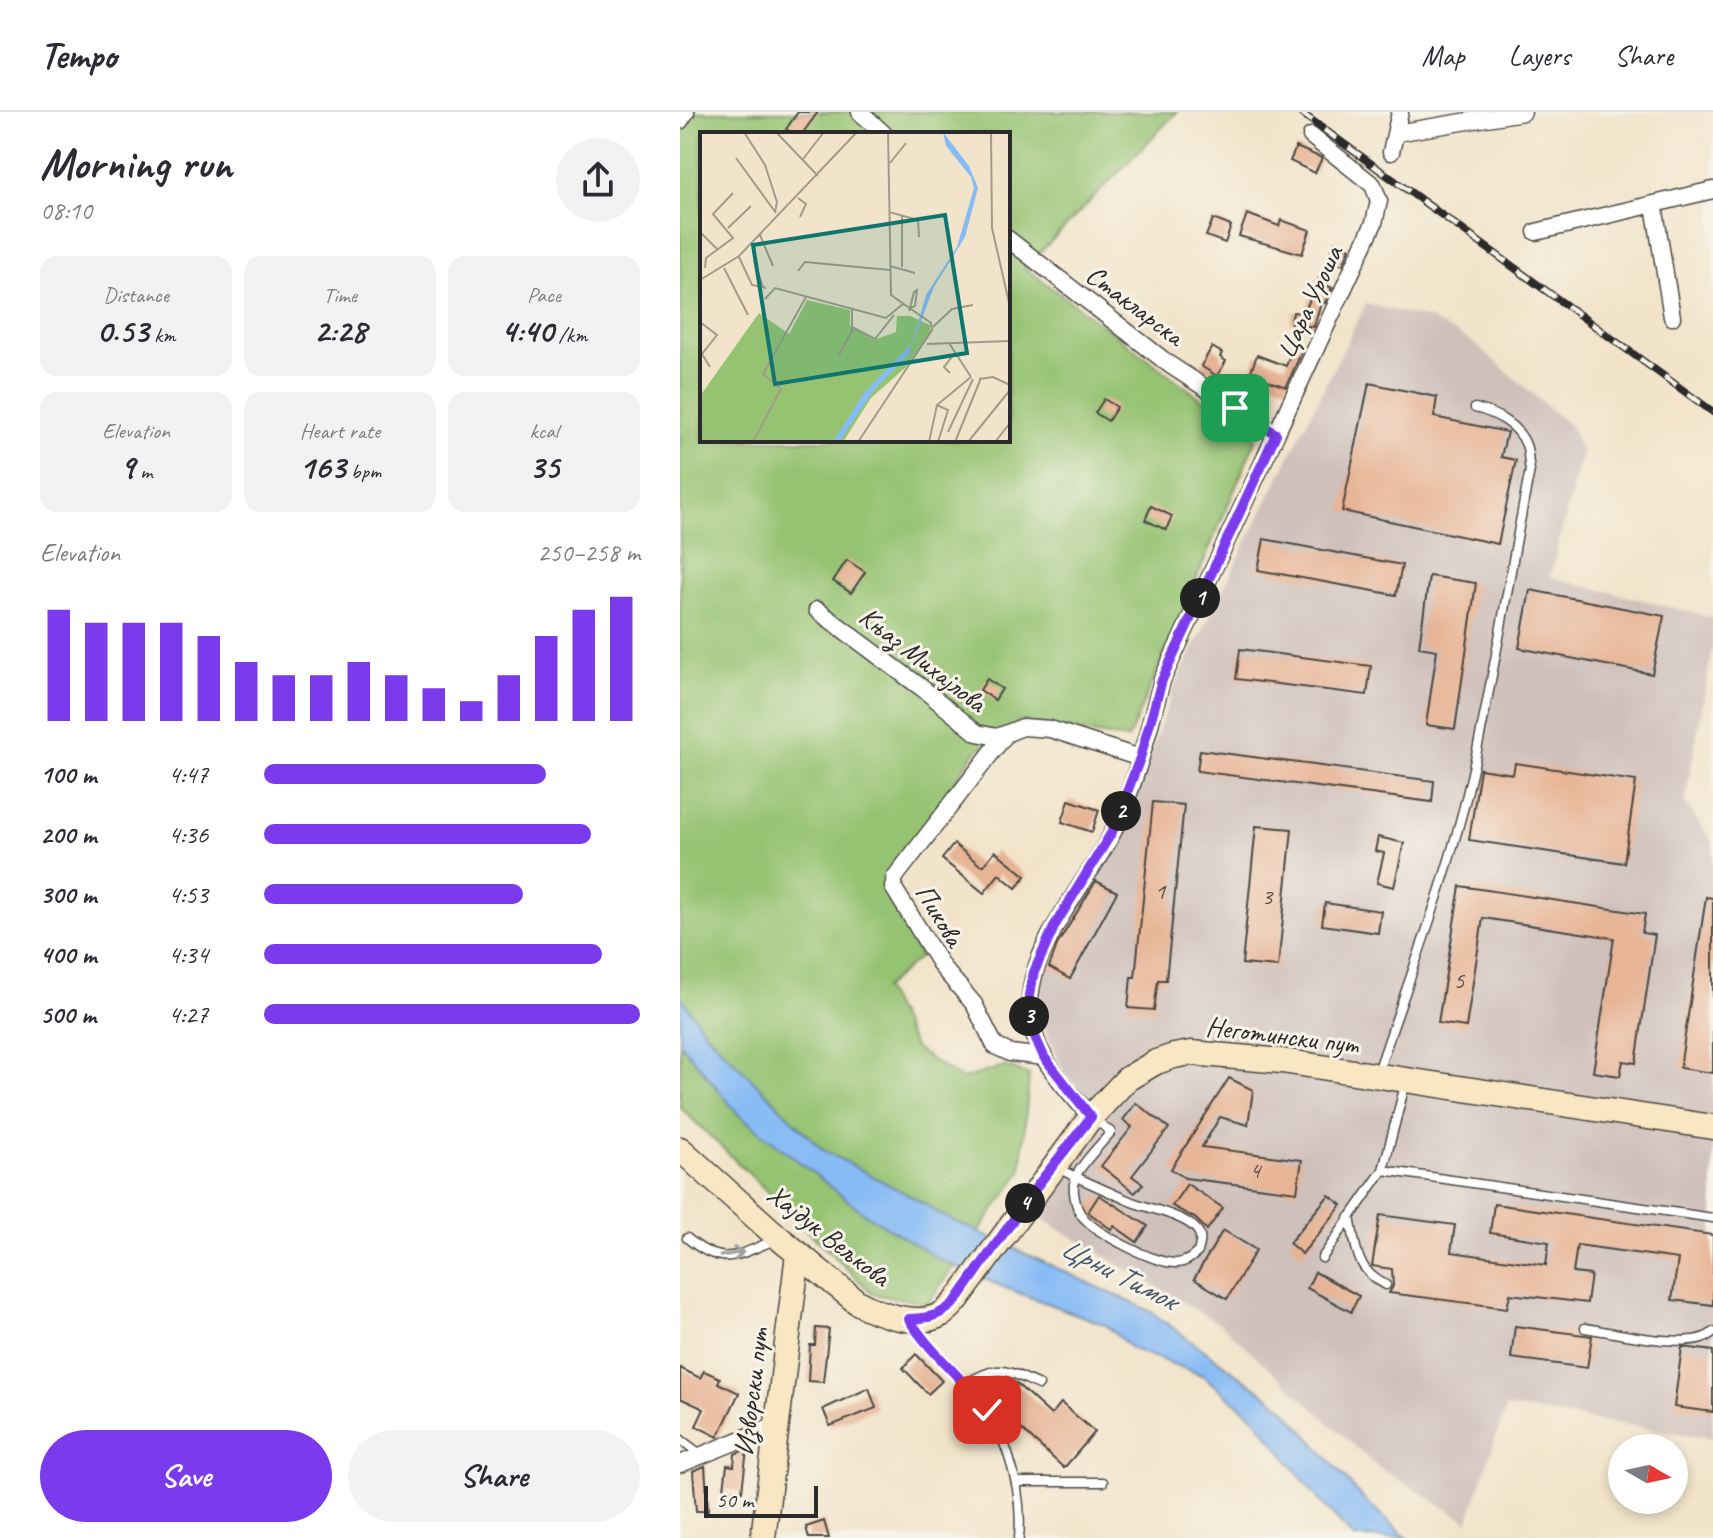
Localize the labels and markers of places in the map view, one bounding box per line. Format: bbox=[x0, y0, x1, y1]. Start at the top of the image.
pin bbox=[1201, 374, 1269, 442]
pin: 1 bbox=[1180, 578, 1220, 618]
pin: 2 bbox=[1101, 791, 1141, 831]
pin: 3 bbox=[1009, 996, 1049, 1036]
pin: 4 bbox=[1005, 1183, 1045, 1223]
pin bbox=[953, 1376, 1021, 1444]

